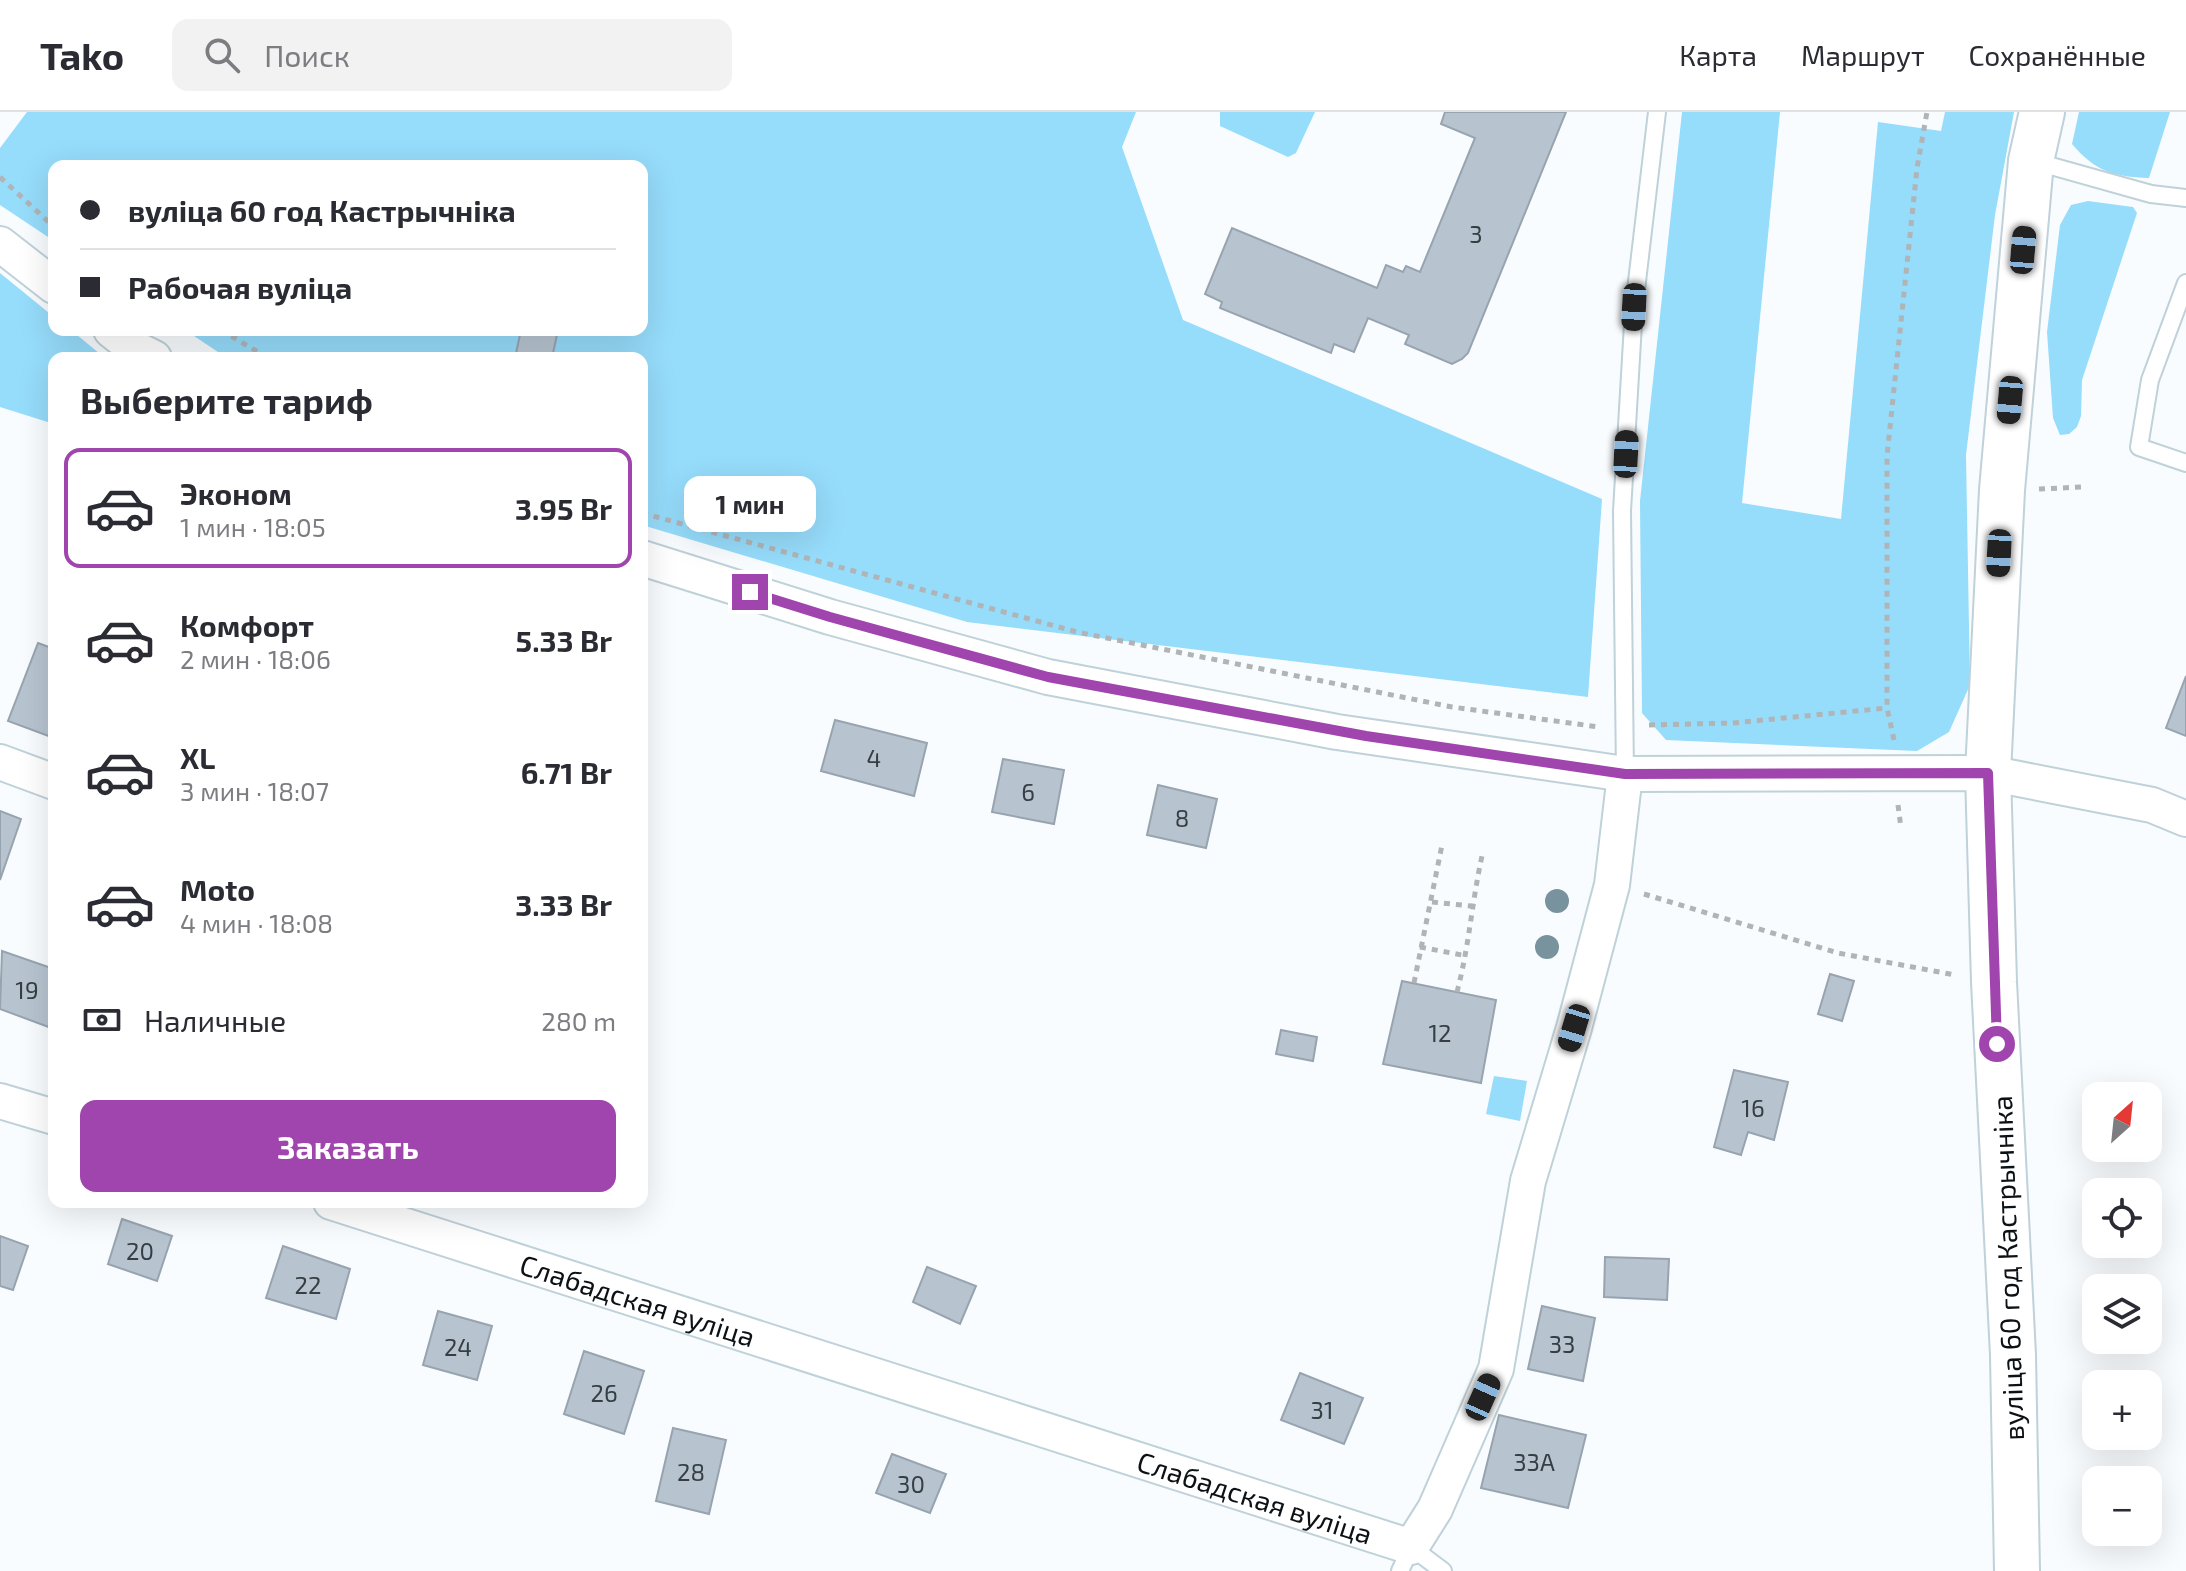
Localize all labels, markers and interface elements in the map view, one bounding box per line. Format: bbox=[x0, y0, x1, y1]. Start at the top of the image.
search box bbox=[172, 19, 732, 91]
text: Tako bbox=[40, 32, 124, 78]
icon: search bbox=[200, 33, 244, 77]
text: Поиск bbox=[264, 37, 350, 73]
text: Карта bbox=[1679, 38, 1757, 72]
text: Маршрут bbox=[1801, 38, 1925, 72]
text: Сохранённые bbox=[1969, 38, 2146, 72]
text: вуліца 60 год Кастрычніка bbox=[128, 192, 516, 228]
house number: 3 bbox=[1469, 219, 1483, 248]
car bbox=[2009, 225, 2037, 275]
text: Рабочая вуліца bbox=[128, 269, 352, 305]
car bbox=[1621, 282, 1647, 332]
car bbox=[1996, 375, 2024, 425]
text: Выберите тариф bbox=[80, 378, 373, 421]
car bbox=[1613, 429, 1639, 479]
icon: car bbox=[84, 472, 156, 544]
text: Эконом bbox=[180, 475, 292, 511]
callout: 1 мин bbox=[684, 476, 816, 532]
text: 1 мин bbox=[716, 488, 784, 519]
text: 3.95 Br bbox=[515, 490, 612, 526]
text: 1 мин · 18:05 bbox=[180, 511, 326, 542]
car bbox=[1986, 528, 2012, 578]
route end bbox=[732, 574, 768, 610]
icon: car bbox=[84, 604, 156, 676]
text: Комфорт bbox=[180, 607, 314, 643]
text: 5.33 Br bbox=[516, 622, 612, 658]
text: 2 мин · 18:06 bbox=[180, 643, 331, 674]
icon: car bbox=[84, 736, 156, 808]
text: XL bbox=[180, 739, 215, 775]
house number: 4 bbox=[867, 743, 881, 772]
text: 6.71 Br bbox=[521, 754, 612, 790]
text: 3 мин · 18:07 bbox=[180, 775, 329, 806]
house number: 6 bbox=[1021, 777, 1035, 806]
house number: 8 bbox=[1175, 803, 1189, 832]
icon: car bbox=[84, 868, 156, 940]
text: Moto bbox=[180, 871, 255, 907]
text: 3.33 Br bbox=[515, 886, 612, 922]
text: 4 мин · 18:08 bbox=[180, 907, 333, 938]
house number: 19 bbox=[15, 975, 39, 1004]
icon: cash bbox=[80, 998, 124, 1042]
text: Наличные bbox=[144, 1002, 286, 1038]
car bbox=[1556, 1002, 1592, 1054]
text: 280 m bbox=[541, 1005, 616, 1036]
house number: 12 bbox=[1428, 1018, 1452, 1047]
route start bbox=[1979, 1026, 2015, 1062]
north arrow bbox=[2082, 1082, 2162, 1162]
map controls bbox=[2082, 1082, 2162, 1546]
house number: 16 bbox=[1741, 1093, 1765, 1122]
street label: вуліца 60 год Кастрычніка bbox=[1984, 1095, 2030, 1441]
button: Заказать bbox=[80, 1100, 616, 1192]
button: locate bbox=[2082, 1178, 2162, 1258]
house number: 20 bbox=[126, 1236, 154, 1265]
street label: Слабадская вуліца bbox=[516, 1247, 760, 1353]
house number: 22 bbox=[295, 1270, 321, 1299]
button: layers bbox=[2082, 1274, 2162, 1354]
house number: 33 bbox=[1549, 1329, 1575, 1358]
house number: 24 bbox=[444, 1332, 472, 1361]
car bbox=[1462, 1370, 1504, 1424]
button: + bbox=[2082, 1370, 2162, 1450]
house number: 26 bbox=[590, 1378, 618, 1407]
house number: 31 bbox=[1311, 1395, 1333, 1424]
street label: Слабадская вуліца bbox=[1133, 1444, 1377, 1551]
house number: 33А bbox=[1513, 1447, 1555, 1476]
house number: 28 bbox=[677, 1457, 705, 1486]
button: − bbox=[2082, 1466, 2162, 1546]
house number: 30 bbox=[897, 1469, 925, 1498]

